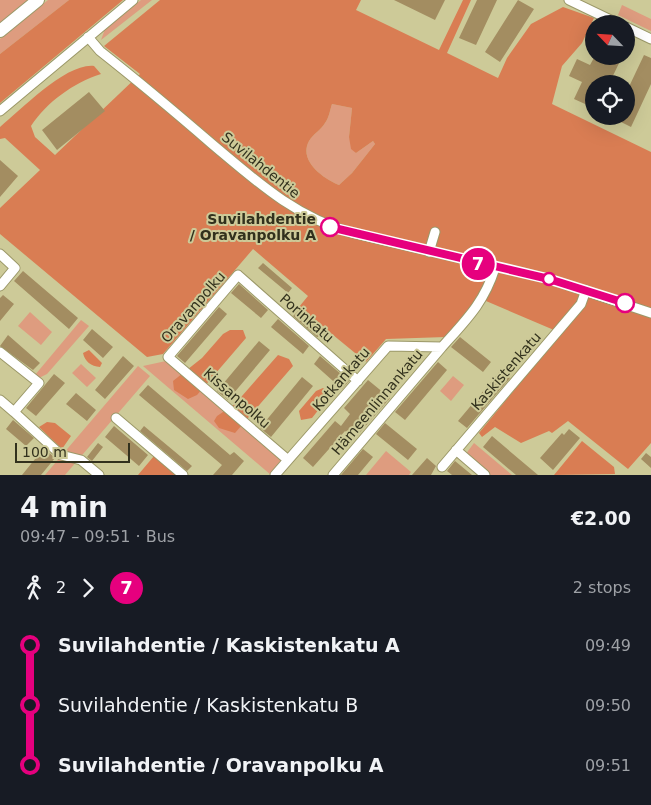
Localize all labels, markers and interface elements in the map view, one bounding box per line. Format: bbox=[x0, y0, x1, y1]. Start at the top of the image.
north arrow bbox=[585, 15, 635, 65]
map controls bbox=[585, 15, 635, 125]
button: locate bbox=[585, 75, 635, 125]
street label: Suvilahdentie bbox=[219, 129, 303, 201]
place label: Suvilahdentie / Oravanpolku A bbox=[190, 211, 316, 243]
marker: Suvilahdentie / Oravanpolku A bbox=[320, 217, 340, 237]
line badge: 7 bbox=[462, 248, 494, 280]
text: 7 bbox=[472, 253, 484, 274]
street label: Oravanpolku bbox=[158, 268, 228, 346]
unlabelled marker bbox=[542, 272, 556, 286]
street label: Porinkatu bbox=[277, 290, 337, 346]
unlabelled marker bbox=[615, 293, 635, 313]
street label: Kaskistenkatu bbox=[468, 329, 544, 413]
street label: Kotkankatu bbox=[309, 344, 373, 414]
street label: Hämeenlinnankatu bbox=[328, 346, 426, 458]
street label: Kissanpolku bbox=[200, 365, 274, 431]
scale bar bbox=[15, 440, 130, 463]
text: 100 m bbox=[22, 444, 67, 460]
text: 4 min bbox=[20, 491, 108, 524]
text: €2.00 bbox=[571, 507, 631, 529]
text: 09:47 – 09:51 · Bus bbox=[20, 527, 175, 546]
icon: walk bbox=[20, 574, 48, 602]
icon: forward bbox=[74, 574, 102, 602]
text: 7 bbox=[120, 577, 133, 598]
text: 2 bbox=[56, 578, 66, 597]
text: 2 stops bbox=[573, 578, 631, 597]
text: Suvilahdentie / Kaskistenkatu A bbox=[58, 634, 400, 656]
text: 09:49 bbox=[585, 636, 631, 655]
text: Suvilahdentie / Kaskistenkatu B bbox=[58, 694, 358, 716]
text: 09:50 bbox=[585, 696, 631, 715]
text: Suvilahdentie / Oravanpolku A bbox=[58, 754, 383, 776]
text: 09:51 bbox=[585, 756, 631, 775]

